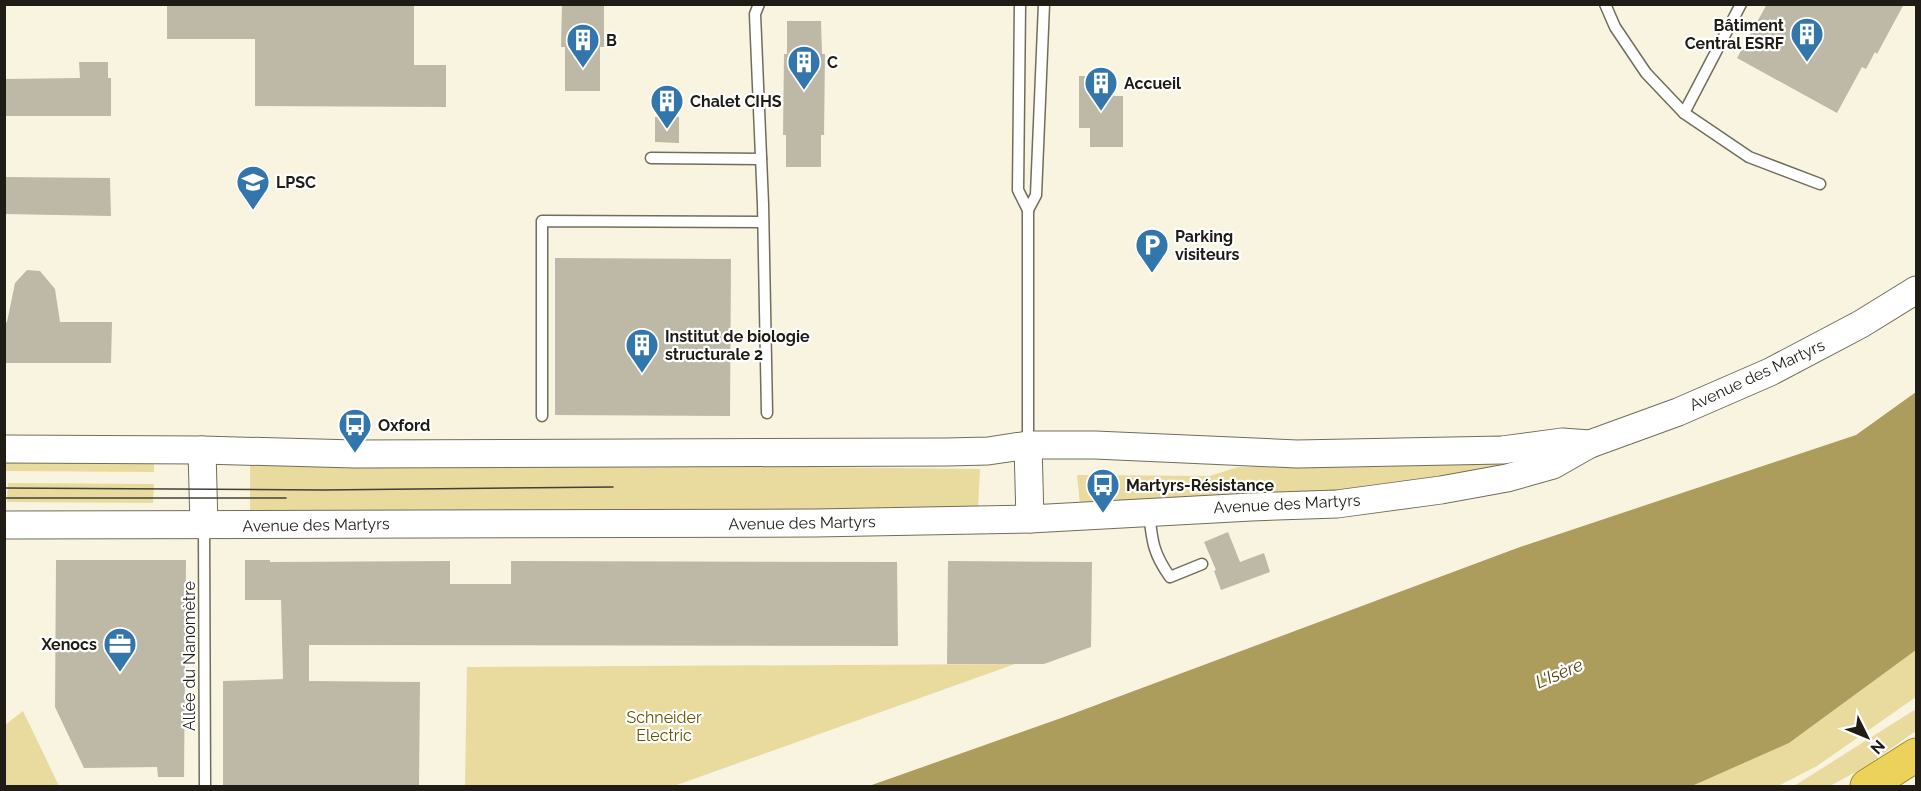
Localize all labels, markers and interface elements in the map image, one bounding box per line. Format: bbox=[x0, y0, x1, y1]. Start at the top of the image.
place label: Bâtiment Central ESRF bbox=[1685, 16, 1784, 53]
building icon: Bâtiment Central ESRF bbox=[1789, 16, 1825, 63]
building icon: B bbox=[565, 22, 601, 69]
place label: B bbox=[606, 31, 617, 50]
building icon: C bbox=[786, 44, 822, 91]
place label: C bbox=[827, 53, 838, 72]
building icon: Accueil bbox=[1083, 65, 1119, 112]
place label: Accueil bbox=[1124, 74, 1182, 93]
building icon: Chalet CIHS bbox=[649, 83, 685, 130]
place label: Chalet CIHS bbox=[690, 92, 782, 111]
school or university icon: LPSC bbox=[235, 164, 271, 211]
place label: LPSC bbox=[276, 173, 316, 192]
parking icon: Parking visiteurs bbox=[1134, 227, 1170, 274]
place label: Parking visiteurs bbox=[1175, 227, 1240, 264]
building icon: Institut de biologie structurale 2 bbox=[624, 327, 660, 374]
place label: Institut de biologie structurale 2 bbox=[665, 327, 810, 364]
street label: Avenue des Martyrs bbox=[1686, 335, 1828, 415]
bus stop icon: Oxford bbox=[337, 407, 373, 454]
place label: Oxford bbox=[378, 416, 430, 435]
bus stop icon: Martyrs-Résistance bbox=[1085, 467, 1121, 514]
place label: Martyrs-Résistance bbox=[1126, 476, 1275, 495]
street label: Avenue des Martyrs bbox=[1213, 491, 1361, 517]
street label: Avenue des Martyrs bbox=[728, 512, 876, 534]
street label: Avenue des Martyrs bbox=[242, 514, 390, 536]
street label: Allée du Nanomètre bbox=[180, 581, 199, 731]
office icon: Xenocs bbox=[102, 626, 138, 673]
place label: Xenocs bbox=[40, 635, 97, 654]
water label: L'Isère bbox=[1532, 653, 1586, 692]
north arrow bbox=[1837, 707, 1897, 767]
park label: Schneider Electric bbox=[627, 708, 702, 745]
text: N bbox=[1866, 736, 1889, 758]

